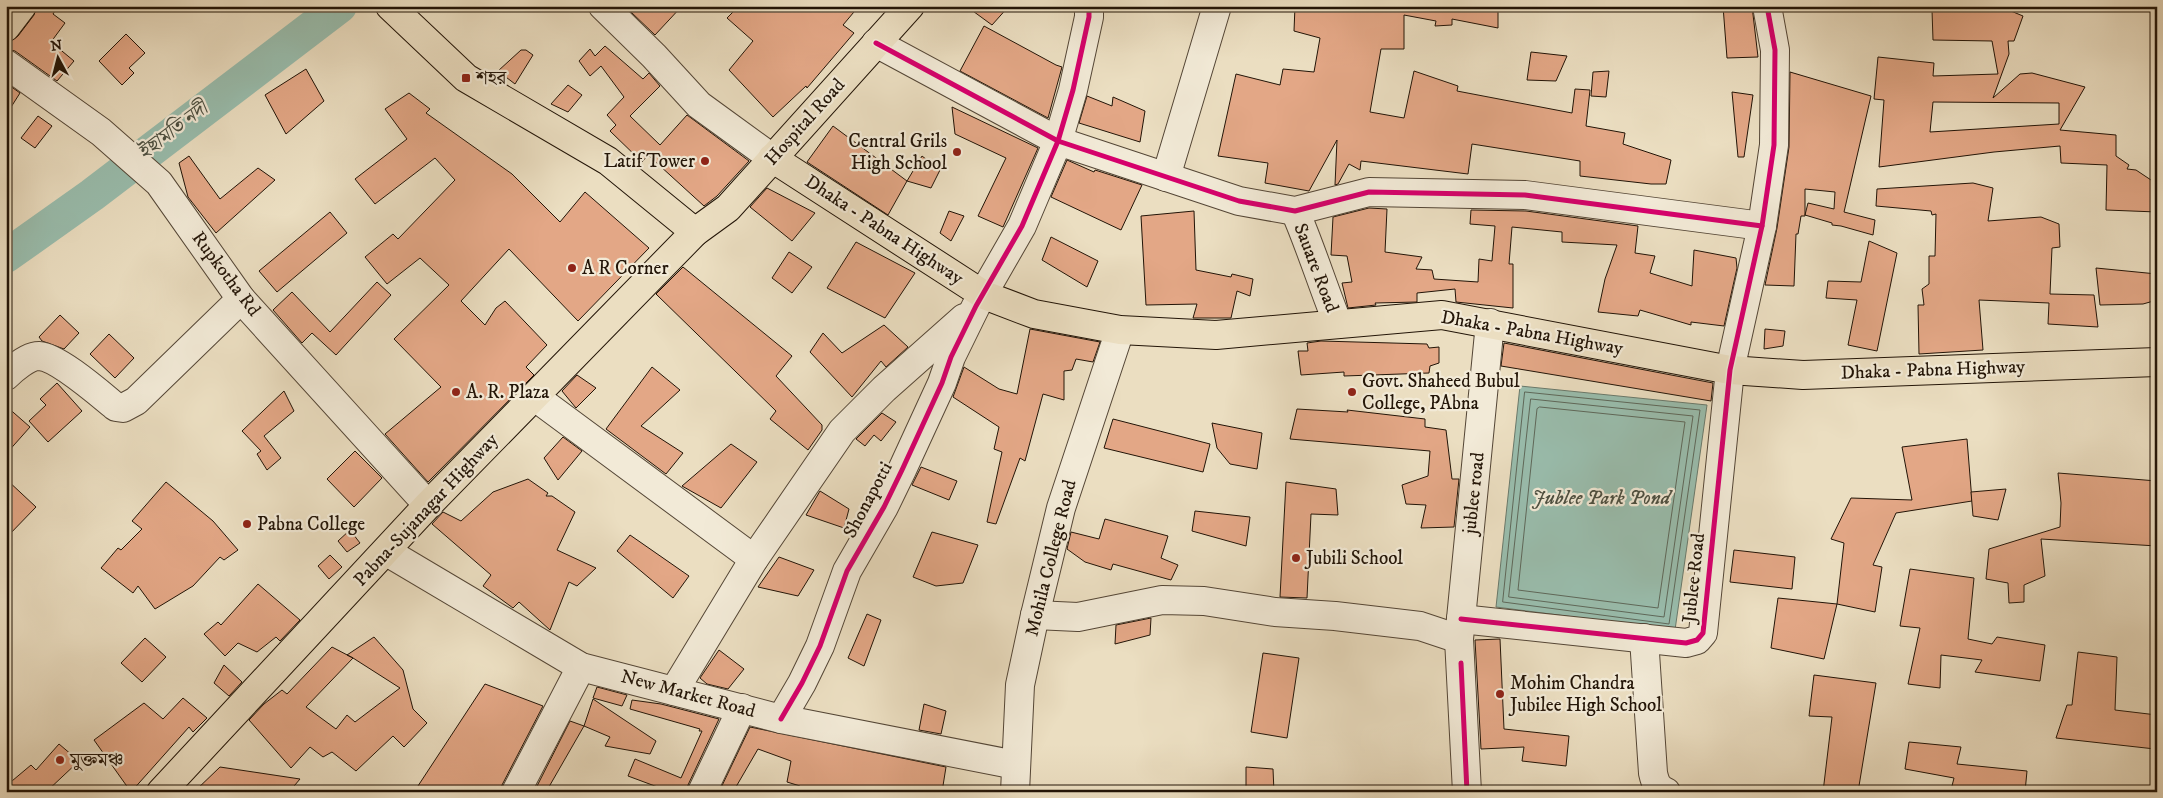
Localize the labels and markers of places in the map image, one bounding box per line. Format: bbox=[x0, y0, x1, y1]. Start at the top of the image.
place label: শহর bbox=[475, 67, 508, 90]
marker: শহর bbox=[460, 72, 472, 84]
place label: Central Grils High School bbox=[848, 130, 947, 175]
marker: Central Grils High School bbox=[951, 146, 963, 158]
place label: Latif Tower bbox=[603, 150, 695, 173]
marker: Latif Tower bbox=[699, 155, 711, 167]
place label: A R Corner bbox=[582, 257, 669, 280]
marker: A R Corner bbox=[566, 262, 578, 274]
place label: Govt. Shaheed Bubul College, PAbna bbox=[1362, 370, 1520, 415]
place label: A. R. Plaza bbox=[466, 381, 549, 404]
marker: A. R. Plaza bbox=[450, 386, 462, 398]
marker: Govt. Shaheed Bubul College, PAbna bbox=[1346, 386, 1358, 398]
place label: Pabna College bbox=[257, 513, 365, 536]
marker: Pabna College bbox=[241, 518, 253, 530]
place label: Jubili School bbox=[1304, 547, 1403, 570]
marker: Jubili School bbox=[1290, 552, 1302, 564]
place label: Mohim Chandra Jubilee High School bbox=[1508, 672, 1662, 717]
marker: Mohim Chandra Jubilee High School bbox=[1494, 688, 1506, 700]
place label: মুক্তমঞ্চ bbox=[69, 749, 124, 772]
marker: মুক্তমঞ্চ bbox=[54, 754, 66, 766]

